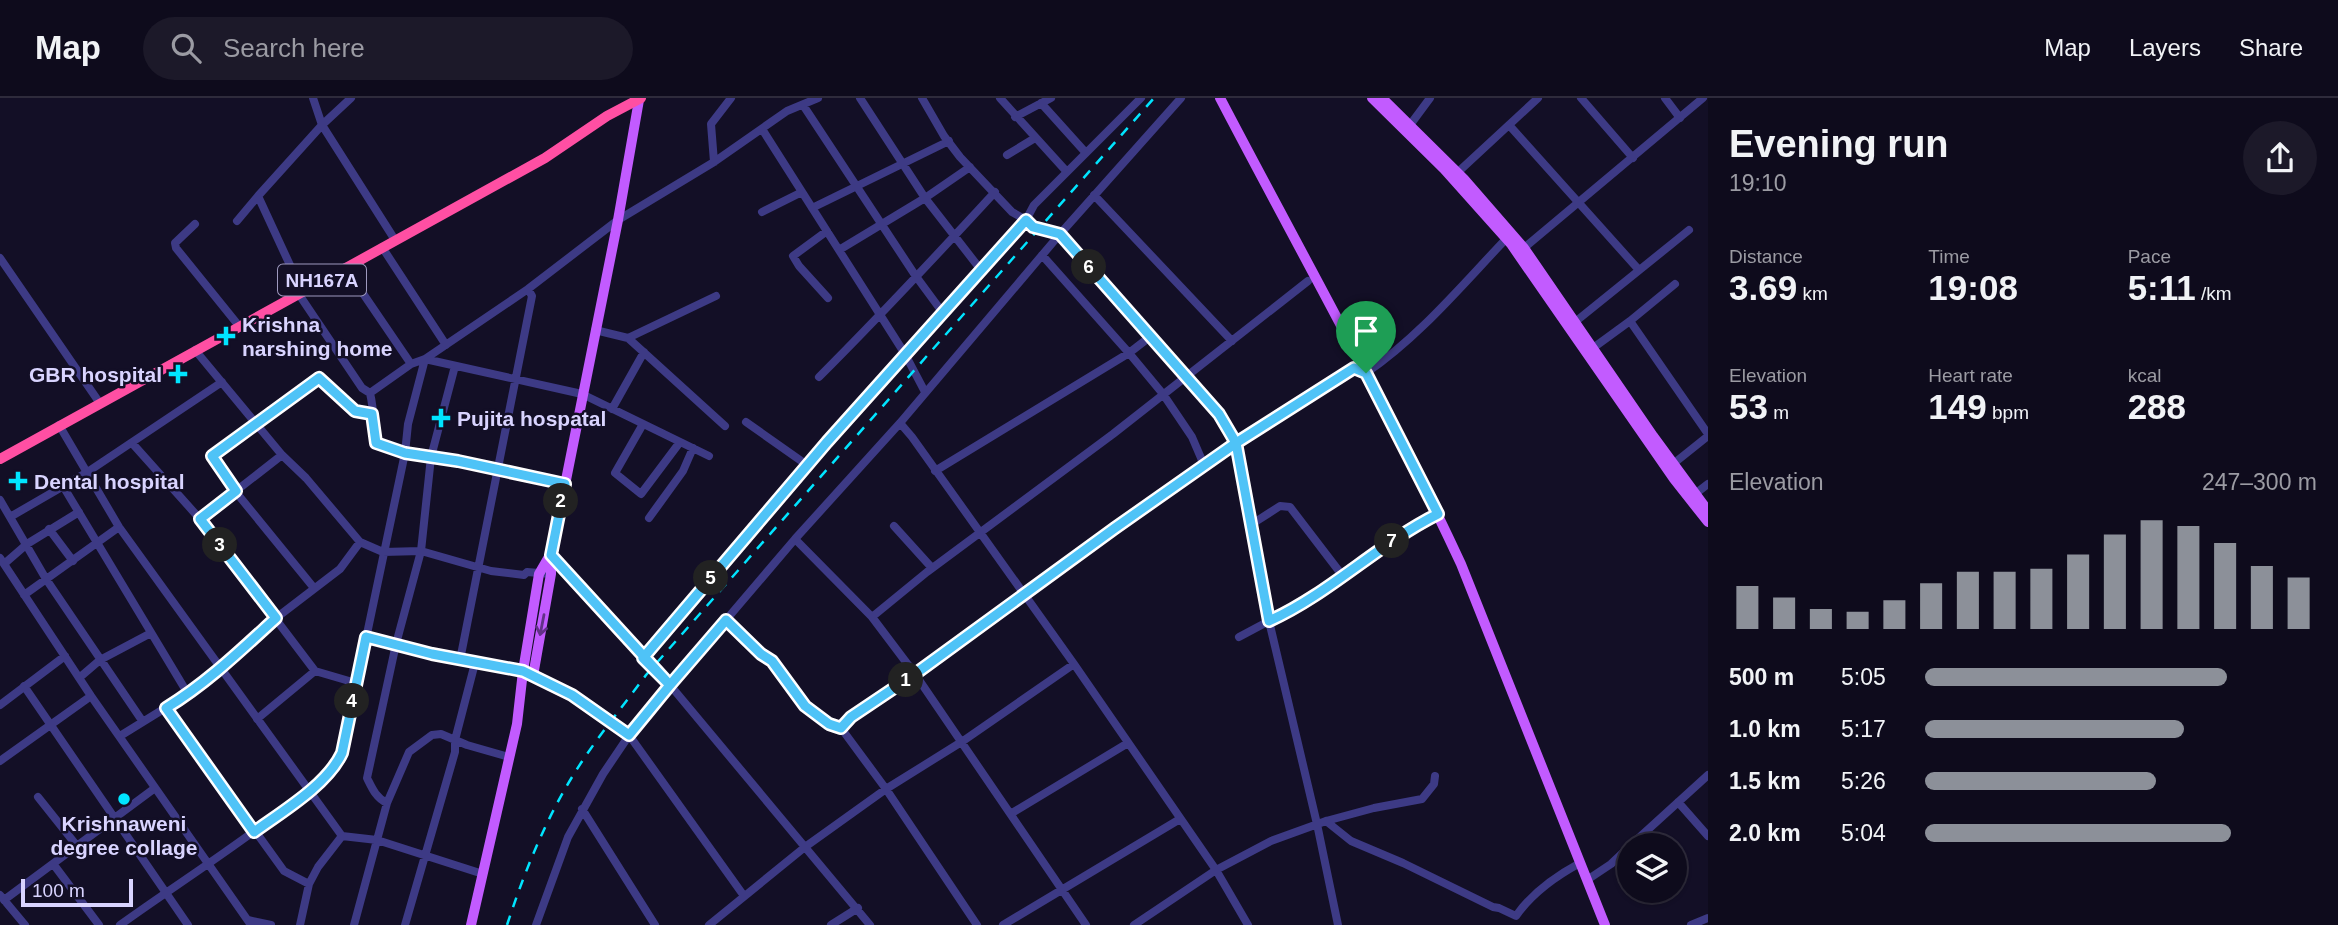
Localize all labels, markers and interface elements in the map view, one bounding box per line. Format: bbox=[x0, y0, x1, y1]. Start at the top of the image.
search box bbox=[143, 17, 633, 80]
text: Map bbox=[35, 29, 101, 66]
icon: search bbox=[167, 29, 205, 67]
text: Search here bbox=[223, 33, 365, 63]
text: Map bbox=[2044, 34, 2091, 61]
text: Layers bbox=[2129, 34, 2201, 61]
text: Share bbox=[2239, 34, 2303, 61]
button: share bbox=[2243, 121, 2317, 195]
text: Evening run bbox=[1729, 123, 1949, 165]
text: 19:10 bbox=[1729, 170, 1787, 196]
text: Distance bbox=[1729, 246, 1803, 267]
text: Time bbox=[1928, 246, 1970, 267]
text: Pace bbox=[2128, 246, 2171, 267]
pin: 6 bbox=[1072, 250, 1106, 284]
text: 6 bbox=[1083, 256, 1094, 277]
road number: NH167A bbox=[278, 264, 366, 296]
text: 3.69 bbox=[1729, 268, 1797, 307]
text: 19:08 bbox=[1928, 268, 2018, 307]
text: 5:11 bbox=[2128, 268, 2196, 307]
text: km bbox=[1797, 283, 1828, 304]
text: /km bbox=[2196, 283, 2232, 304]
pin bbox=[1336, 301, 1396, 373]
icon: arrive bbox=[1347, 312, 1385, 350]
place label: Krishna narshing home bbox=[242, 313, 393, 360]
marker: Krishna narshing home bbox=[216, 326, 236, 346]
place label: GBR hospital bbox=[29, 363, 162, 386]
marker: GBR hospital bbox=[168, 364, 188, 384]
text: Elevation bbox=[1729, 365, 1807, 386]
text: Heart rate bbox=[1928, 365, 2013, 386]
text: kcal bbox=[2128, 365, 2161, 386]
text: 53 bbox=[1729, 387, 1768, 426]
text: 149 bbox=[1928, 387, 1987, 426]
text: 288 bbox=[2128, 387, 2186, 426]
text: m bbox=[1768, 402, 1789, 423]
text: bpm bbox=[1987, 402, 2029, 423]
place label: Pujita hospatal bbox=[457, 407, 606, 430]
marker: Pujita hospatal bbox=[431, 408, 451, 428]
text: Elevation bbox=[1729, 469, 1824, 495]
text: 247–300 m bbox=[2202, 469, 2317, 495]
place label: Dental hospital bbox=[34, 470, 185, 493]
marker: Dental hospital bbox=[8, 471, 28, 491]
pin: 2 bbox=[544, 484, 578, 518]
text: 2 bbox=[555, 490, 566, 511]
pin: 7 bbox=[1374, 524, 1410, 558]
pin: 3 bbox=[202, 528, 238, 562]
text: 7 bbox=[1386, 530, 1397, 551]
text: 3 bbox=[214, 534, 225, 555]
pin: 5 bbox=[694, 560, 728, 596]
text: 5 bbox=[705, 567, 716, 588]
one-way arrow bbox=[535, 613, 548, 636]
pin: 1 bbox=[888, 662, 923, 698]
text: 500 m bbox=[1729, 664, 1794, 690]
text: 5:05 bbox=[1841, 664, 1886, 690]
text: 1 bbox=[900, 669, 911, 690]
pin: 4 bbox=[334, 684, 370, 718]
text: 4 bbox=[346, 690, 357, 711]
text: 1.0 km bbox=[1729, 716, 1801, 742]
text: 5:17 bbox=[1841, 716, 1886, 742]
text: 1.5 km bbox=[1729, 768, 1801, 794]
text: 5:26 bbox=[1841, 768, 1886, 794]
marker: Krishnaweni degree collage bbox=[116, 791, 132, 807]
place label: Krishnaweni degree collage bbox=[50, 812, 198, 859]
text: 2.0 km bbox=[1729, 820, 1801, 846]
text: 5:04 bbox=[1841, 820, 1886, 846]
map controls bbox=[1617, 833, 1687, 903]
button: layers bbox=[1617, 833, 1687, 903]
scale bar bbox=[21, 876, 133, 908]
text: 100 m bbox=[32, 880, 85, 901]

